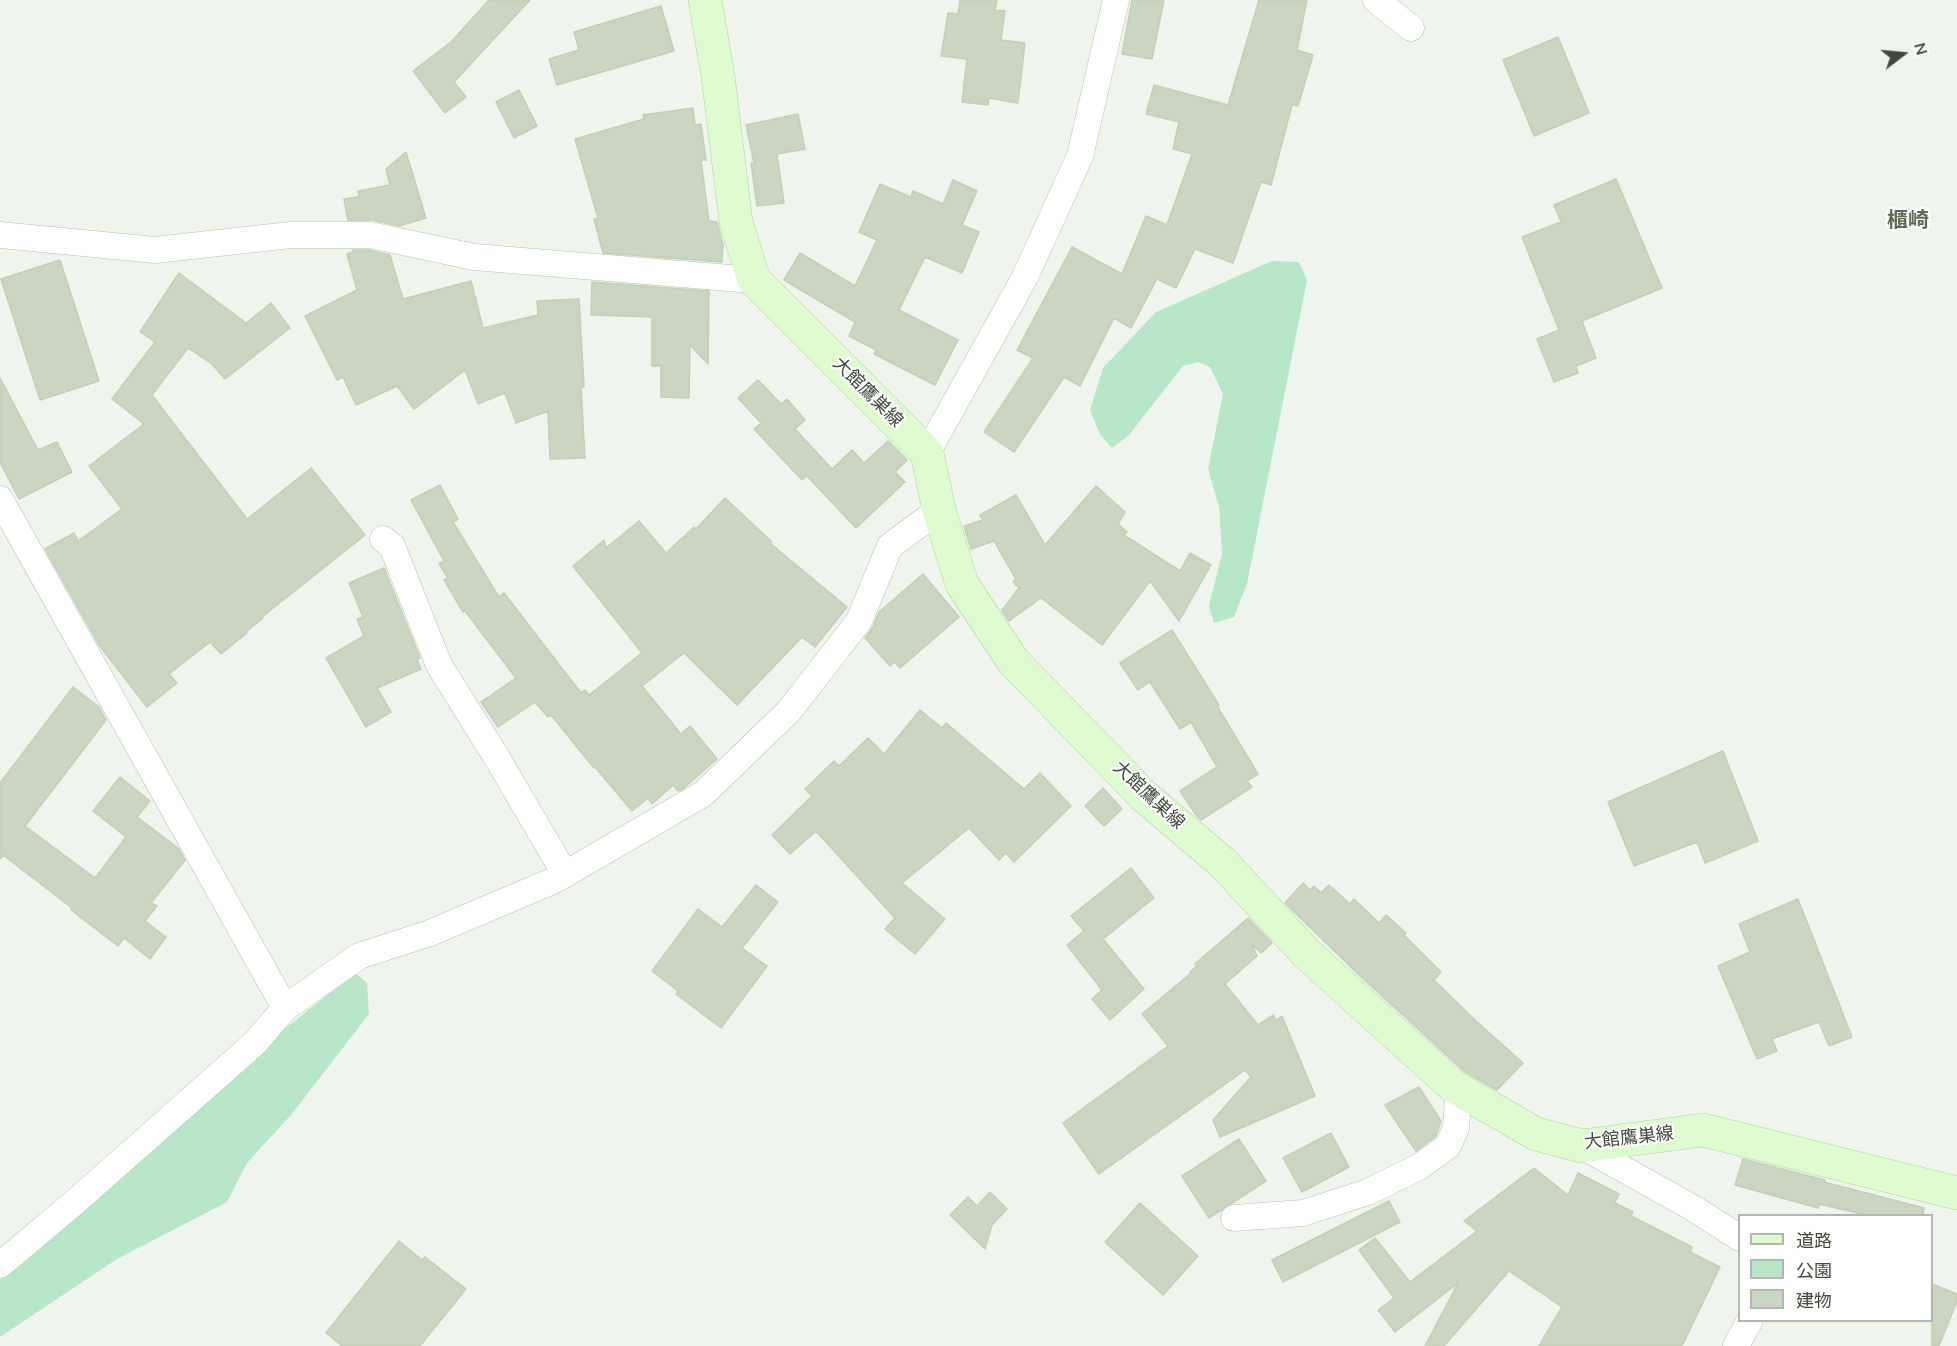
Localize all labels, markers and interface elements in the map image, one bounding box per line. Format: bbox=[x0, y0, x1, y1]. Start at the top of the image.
north arrow bbox=[1873, 24, 1933, 84]
text: N bbox=[1908, 40, 1933, 58]
district label: 櫃崎 bbox=[1887, 209, 1929, 235]
street label: 大館鷹巣線 bbox=[828, 354, 906, 432]
street label: 大館鷹巣線 bbox=[1108, 757, 1188, 835]
street label: 大館鷹巣線 bbox=[1583, 1124, 1675, 1154]
legend bbox=[1738, 1214, 1933, 1322]
text: 道路 bbox=[1796, 1229, 1832, 1253]
text: 公園 bbox=[1796, 1259, 1832, 1283]
text: 建物 bbox=[1796, 1289, 1832, 1313]

